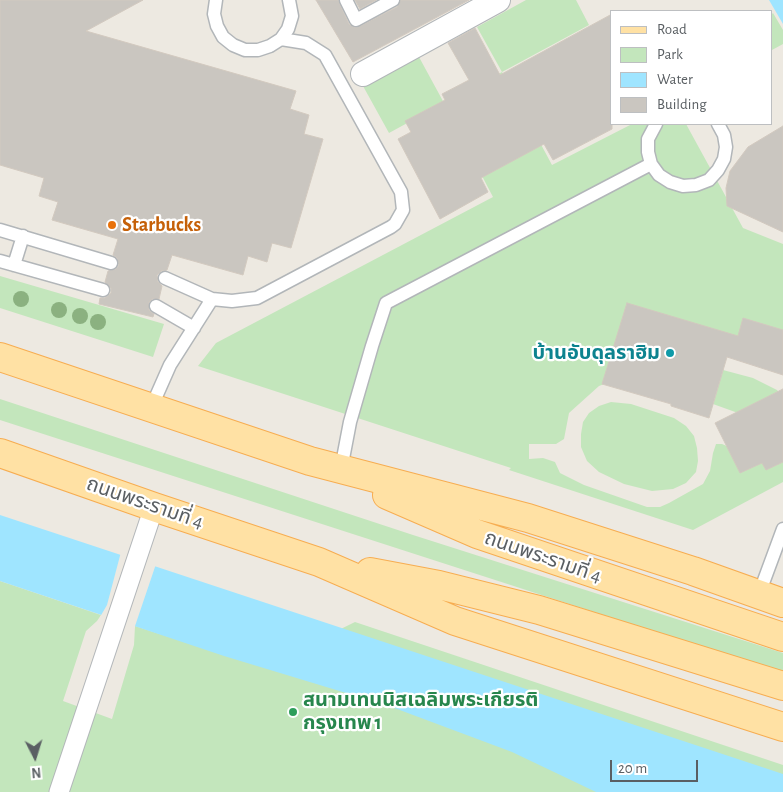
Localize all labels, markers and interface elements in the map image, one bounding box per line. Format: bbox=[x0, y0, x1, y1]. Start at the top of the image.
legend bbox=[610, 10, 773, 125]
text: Road bbox=[657, 22, 687, 37]
text: Park bbox=[657, 47, 683, 62]
text: Water bbox=[657, 72, 693, 87]
text: Building bbox=[657, 97, 707, 112]
place label: Starbucks bbox=[122, 213, 201, 237]
marker: Starbucks bbox=[106, 219, 118, 231]
place label: บ้านอับดุลราฮิม bbox=[533, 341, 660, 365]
marker: บ้านอับดุลราฮิม bbox=[664, 347, 676, 359]
street label: ถนนพระรามที่ 4 bbox=[83, 472, 207, 534]
street label: ถนนพระรามที่ 4 bbox=[481, 526, 605, 588]
place label: สนามเทนนิสเฉลิมพระเกียรติ กรุงเทพ 1 bbox=[303, 688, 538, 735]
marker: สนามเทนนิสเฉลิมพระเกียรติ กรุงเทพ 1 bbox=[287, 706, 299, 718]
north arrow bbox=[10, 732, 60, 782]
scale bar bbox=[613, 750, 700, 782]
text: 20 m bbox=[618, 761, 647, 776]
text: N bbox=[31, 765, 42, 779]

